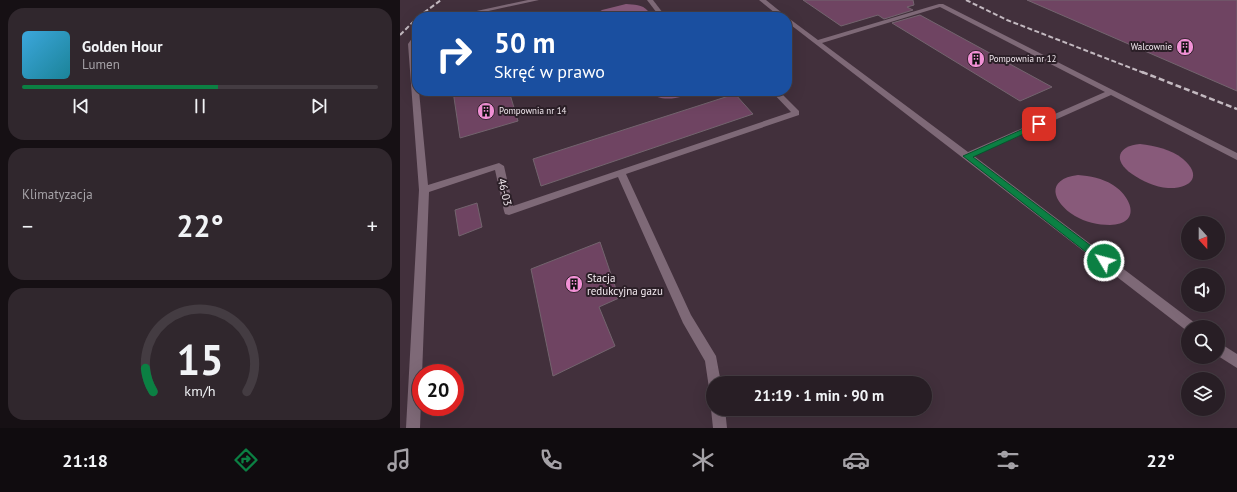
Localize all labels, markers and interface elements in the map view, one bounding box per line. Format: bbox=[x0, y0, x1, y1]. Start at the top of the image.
text: 50 m bbox=[494, 24, 555, 61]
icon: right bbox=[428, 28, 480, 80]
text: Golden Hour bbox=[82, 37, 162, 56]
building icon: Walcownie bbox=[1175, 37, 1195, 57]
place label: Walcownie bbox=[1131, 41, 1172, 52]
building icon: Pompownia nr 12 bbox=[966, 49, 986, 69]
place label: Pompownia nr 12 bbox=[989, 53, 1057, 64]
text: Lumen bbox=[82, 56, 120, 73]
text: Skręć w prawo bbox=[494, 60, 605, 83]
icon: previous bbox=[70, 95, 92, 117]
icon: pause bbox=[189, 95, 211, 117]
icon: next bbox=[308, 95, 330, 117]
building icon: Pompownia nr 14 bbox=[476, 101, 496, 121]
place label: Pompownia nr 14 bbox=[499, 105, 567, 116]
pin bbox=[1022, 107, 1056, 141]
icon: arrive bbox=[1028, 113, 1050, 135]
street label: 46-03 bbox=[495, 177, 515, 207]
text: Klimatyzacja bbox=[22, 186, 93, 203]
text: 22° bbox=[176, 206, 224, 245]
text: − bbox=[22, 212, 33, 240]
text: + bbox=[367, 212, 378, 240]
north arrow bbox=[1181, 216, 1225, 260]
map controls bbox=[1181, 216, 1225, 416]
position arrow bbox=[1083, 240, 1125, 282]
button: sound bbox=[1181, 268, 1225, 312]
place label: Stacja redukcyjna gazu bbox=[587, 271, 663, 298]
building icon: Stacja redukcyjna gazu bbox=[564, 274, 584, 294]
button: search bbox=[1181, 320, 1225, 364]
text: 15 bbox=[176, 333, 224, 386]
speed limit sign: 20 bbox=[412, 364, 464, 416]
button: layers bbox=[1181, 372, 1225, 416]
text: km/h bbox=[184, 381, 216, 400]
text: 21:19 · 1 min · 90 m bbox=[754, 386, 884, 405]
icon: directions bbox=[232, 446, 260, 474]
icon: music bbox=[385, 446, 413, 474]
icon: phone bbox=[537, 446, 565, 474]
icon: climate bbox=[689, 446, 717, 474]
icon: car bbox=[842, 446, 870, 474]
icon: filters bbox=[994, 446, 1022, 474]
text: 21:18 bbox=[62, 449, 108, 472]
text: 22° bbox=[1146, 449, 1175, 472]

